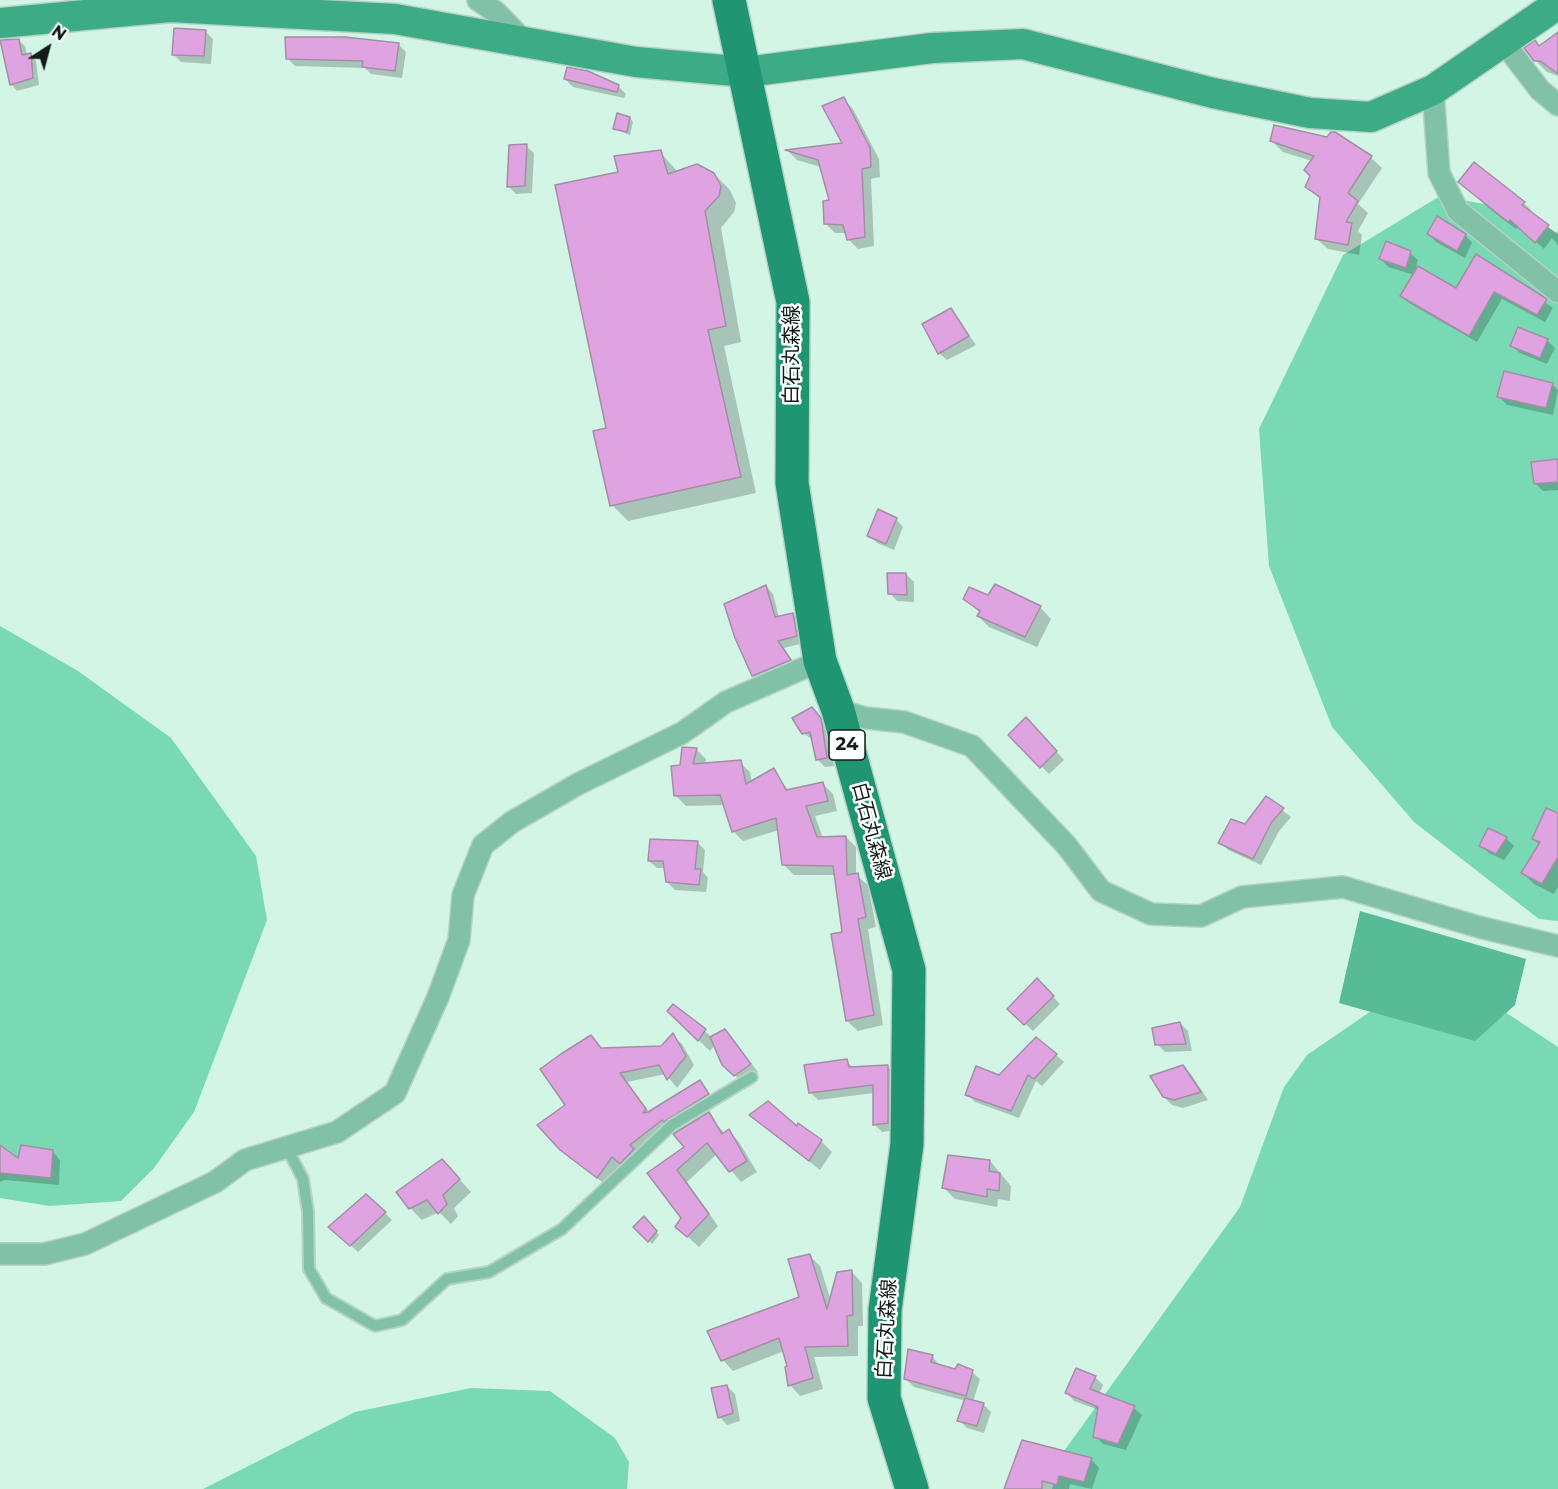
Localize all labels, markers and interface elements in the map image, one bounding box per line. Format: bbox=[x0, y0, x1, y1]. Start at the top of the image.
north arrow bbox=[18, 18, 78, 78]
text: N bbox=[48, 22, 70, 45]
street label: 白石丸森線 bbox=[780, 305, 804, 405]
road number: 24 bbox=[829, 730, 865, 760]
street label: 白石丸森線 bbox=[846, 780, 896, 882]
street label: 白石丸森線 bbox=[872, 1278, 902, 1380]

